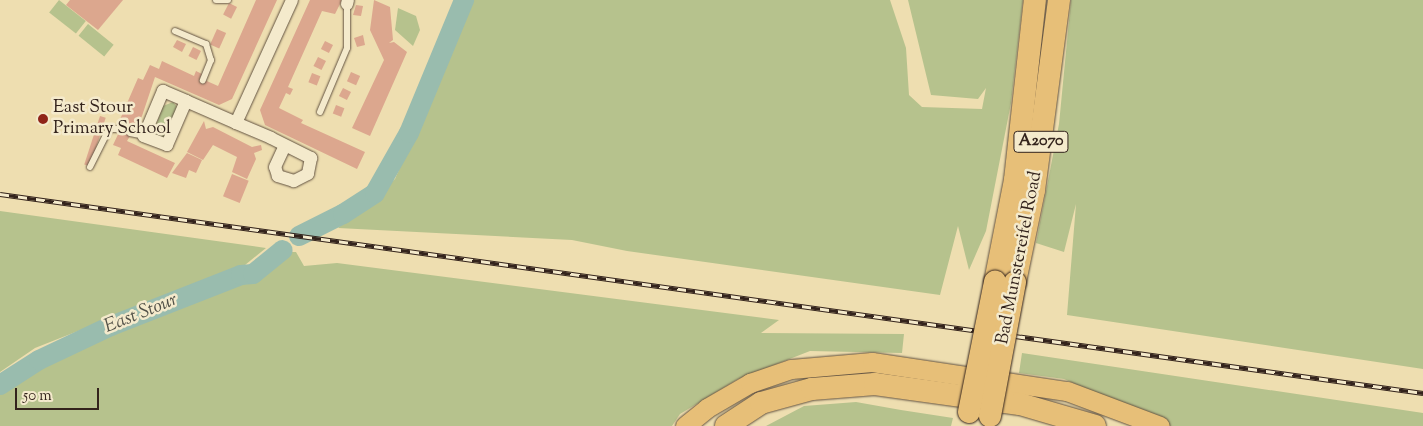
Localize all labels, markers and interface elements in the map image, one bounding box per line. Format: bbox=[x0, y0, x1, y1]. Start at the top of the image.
place label: East Stour Primary School bbox=[53, 98, 171, 140]
marker: East Stour Primary School bbox=[37, 113, 49, 125]
road number: A2070 bbox=[1012, 128, 1070, 156]
street label: Bad Munstereifel Road bbox=[993, 170, 1047, 346]
water label: East Stour bbox=[101, 289, 181, 339]
scale bar bbox=[18, 378, 101, 410]
text: 50 m bbox=[23, 386, 52, 407]

